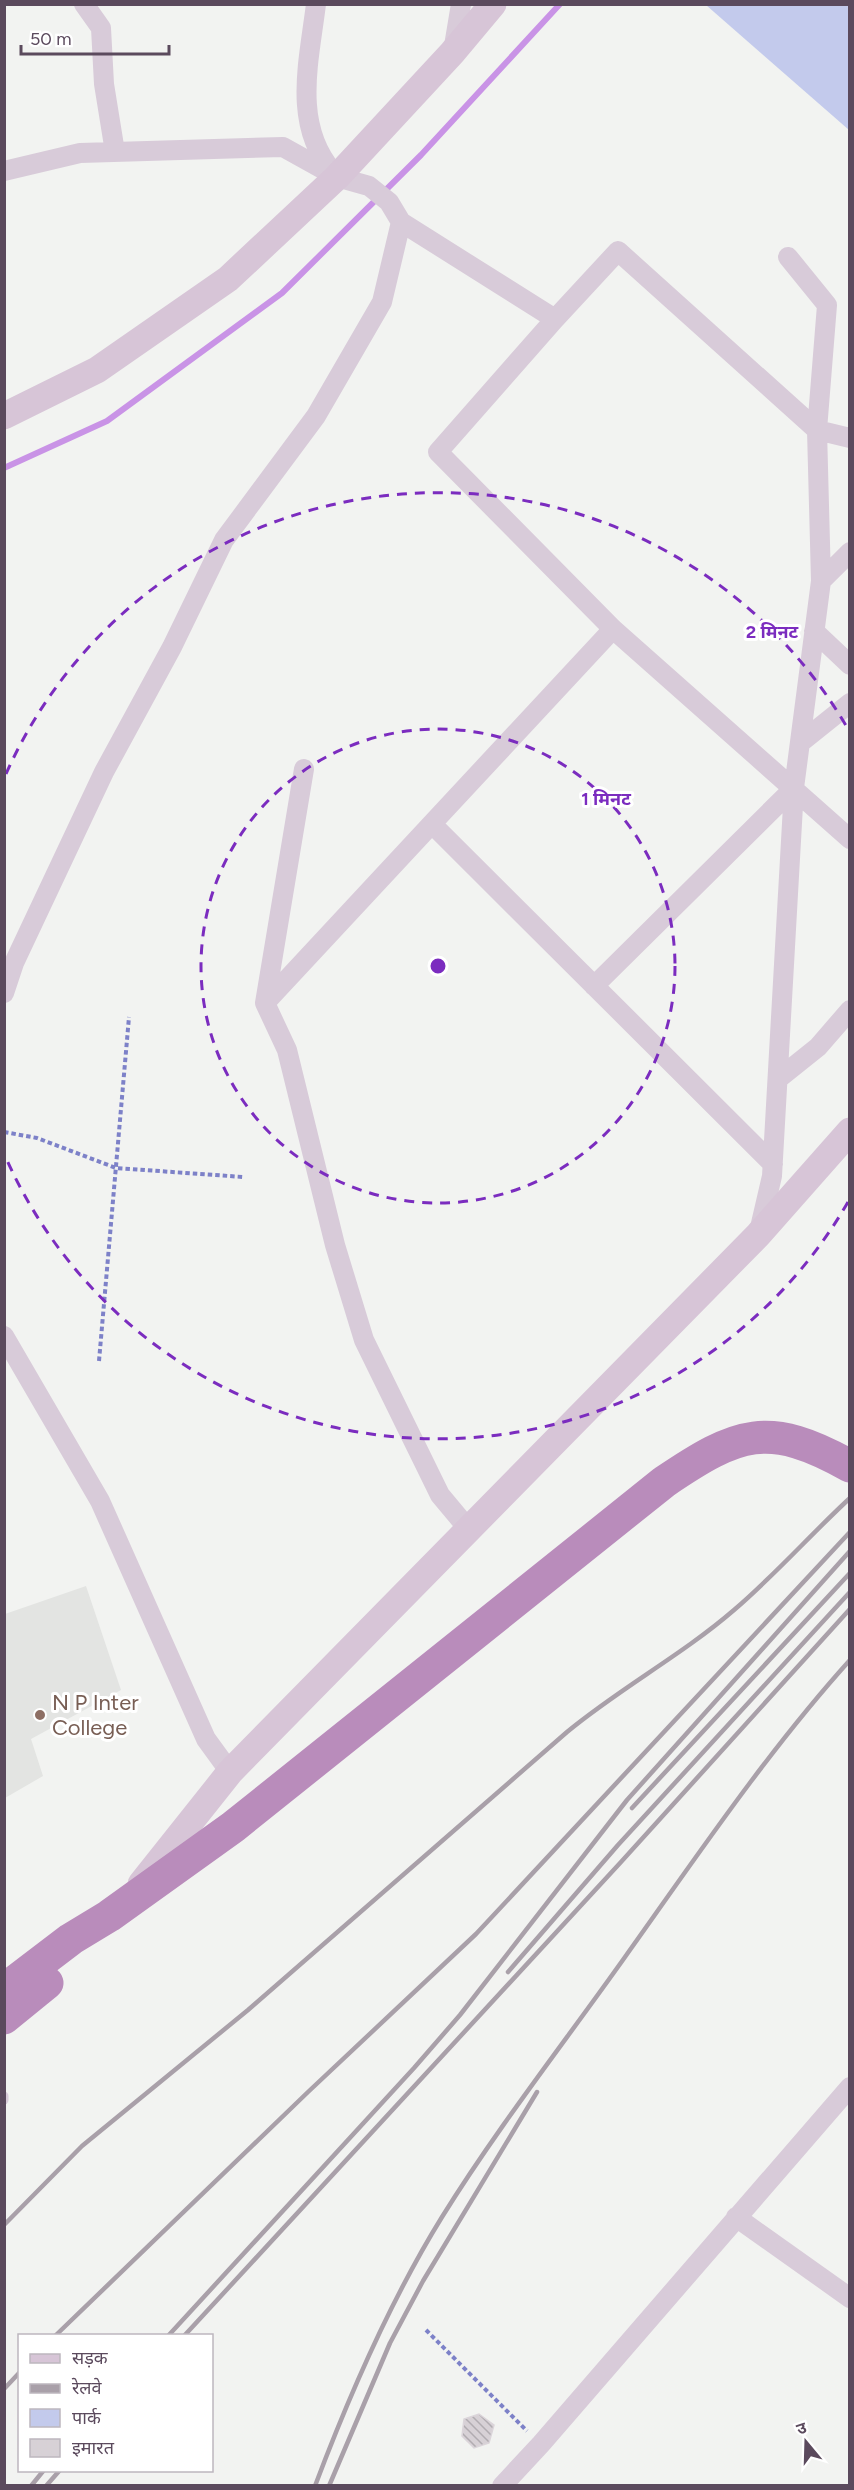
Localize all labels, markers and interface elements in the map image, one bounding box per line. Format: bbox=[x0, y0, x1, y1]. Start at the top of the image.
scale bar bbox=[21, 18, 170, 56]
text: 50 m bbox=[30, 28, 72, 50]
text: 2 मिनट bbox=[746, 621, 799, 643]
text: 1 मिनट bbox=[581, 788, 631, 810]
centre of rings bbox=[428, 956, 448, 976]
place label: N P Inter College bbox=[52, 1689, 139, 1741]
marker: N P Inter College bbox=[33, 1708, 47, 1722]
legend bbox=[18, 2334, 213, 2472]
text: सड़क bbox=[72, 2347, 109, 2369]
text: रेलवे bbox=[71, 2377, 103, 2399]
text: पार्क bbox=[72, 2407, 102, 2429]
north arrow bbox=[776, 2412, 836, 2472]
text: उ bbox=[794, 2418, 809, 2439]
text: इमारत bbox=[72, 2437, 115, 2459]

